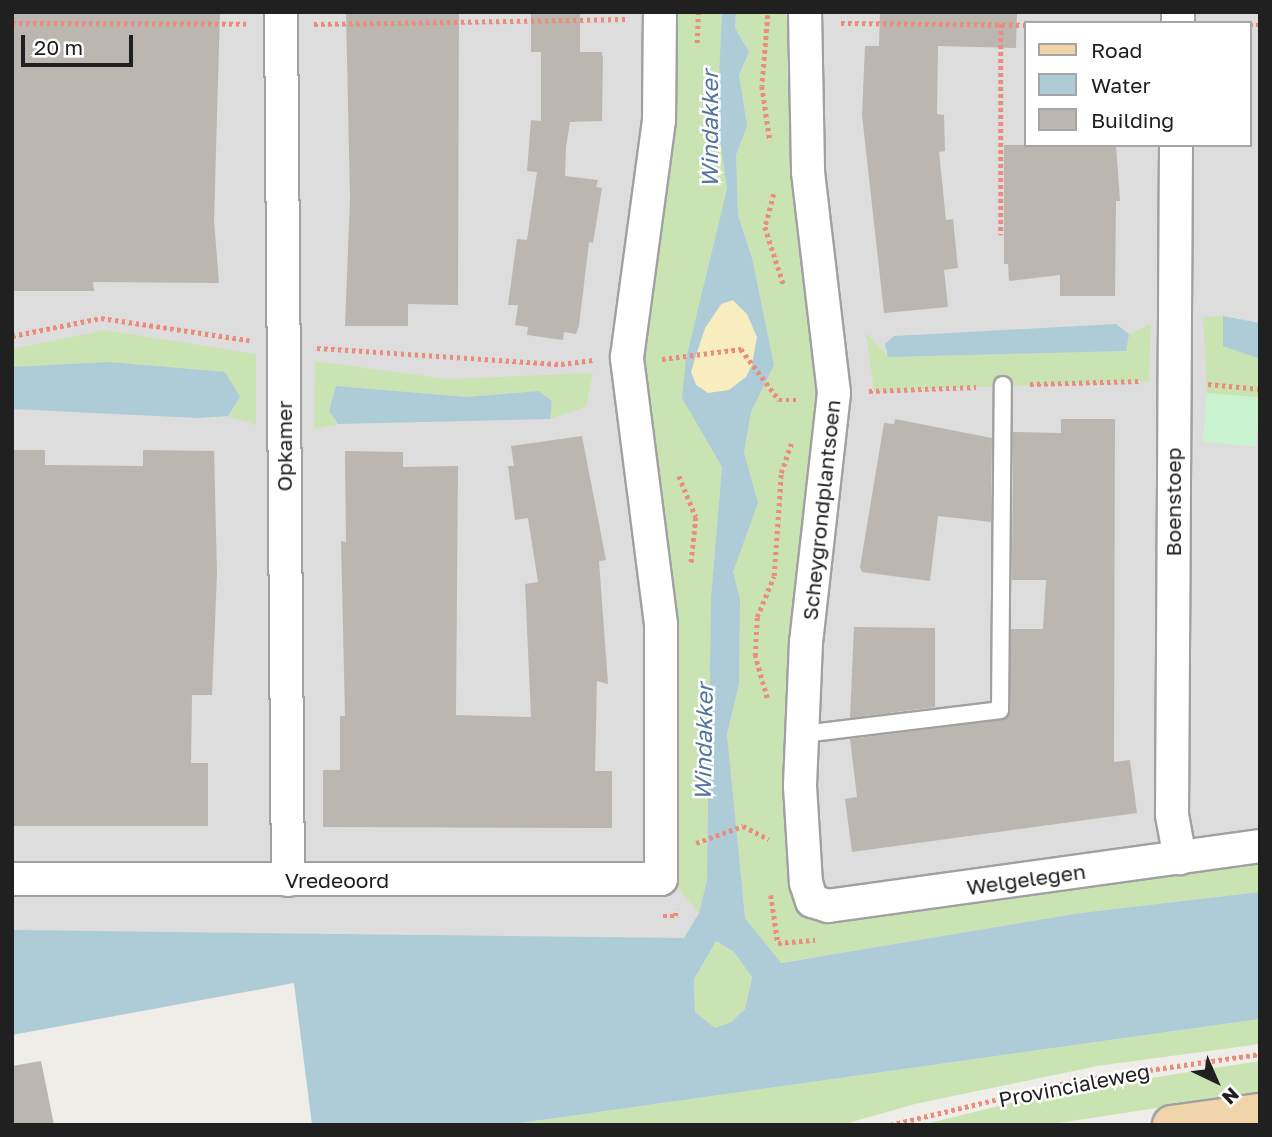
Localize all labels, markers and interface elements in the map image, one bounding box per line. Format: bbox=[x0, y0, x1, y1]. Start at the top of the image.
scale bar bbox=[24, 21, 136, 65]
legend bbox=[1024, 21, 1251, 147]
text: 20 m bbox=[34, 34, 83, 60]
text: Road bbox=[1091, 37, 1142, 63]
water label: Windakker bbox=[695, 70, 723, 188]
text: Water bbox=[1091, 72, 1151, 98]
text: Building bbox=[1091, 107, 1174, 133]
street label: Scheygrondplantsoen bbox=[797, 398, 845, 622]
street label: Opkamer bbox=[271, 401, 297, 491]
street label: Boenstoep bbox=[1160, 448, 1186, 556]
water label: Windakker bbox=[688, 683, 718, 801]
street label: Welgelegen bbox=[965, 858, 1087, 900]
street label: Vredeoord bbox=[285, 867, 389, 893]
north arrow bbox=[1181, 1046, 1251, 1116]
street label: Provincialeweg bbox=[996, 1058, 1152, 1112]
text: N bbox=[1218, 1083, 1244, 1110]

